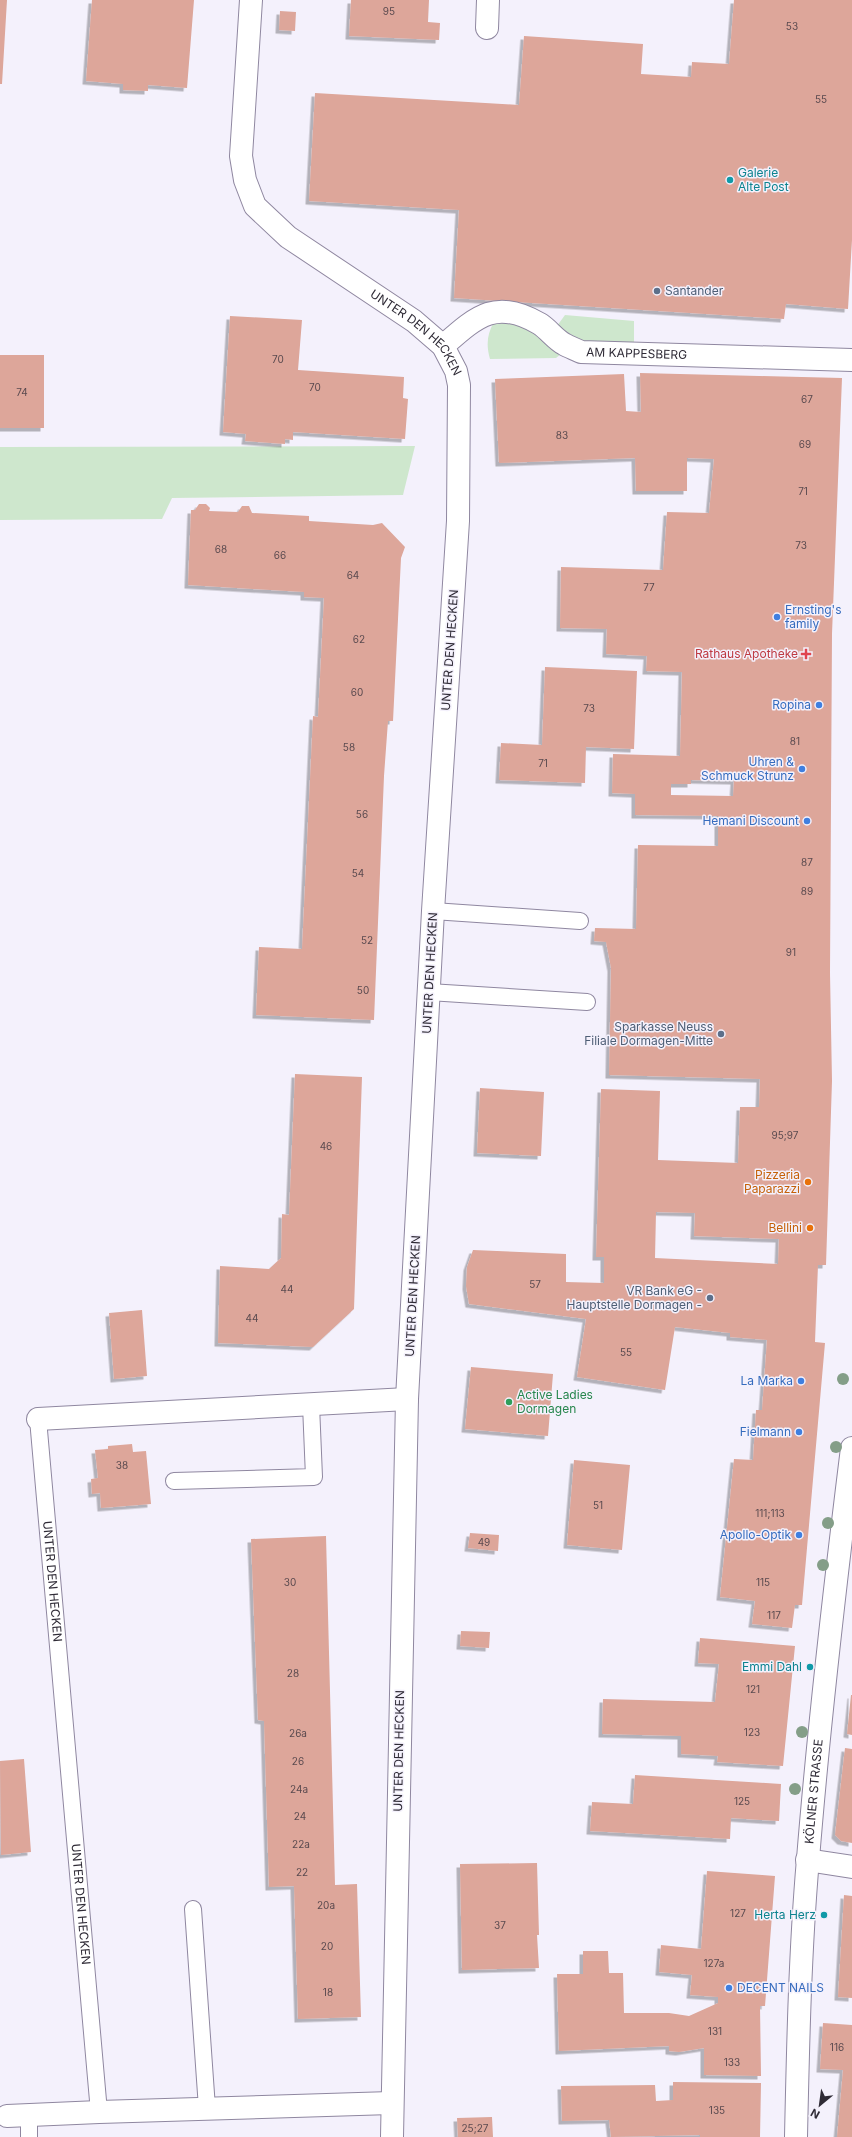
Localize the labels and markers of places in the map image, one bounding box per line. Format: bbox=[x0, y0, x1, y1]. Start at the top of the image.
place label: Galerie Alte Post bbox=[738, 165, 789, 194]
marker: Galerie Alte Post bbox=[725, 175, 735, 185]
place label: Santander bbox=[665, 283, 724, 298]
marker: Santander bbox=[652, 286, 662, 296]
place label: Ernsting's family bbox=[785, 602, 842, 631]
marker: Ernsting's family bbox=[772, 612, 782, 622]
place label: Rathaus Apotheke bbox=[695, 646, 798, 661]
marker: Rathaus Apotheke bbox=[801, 649, 811, 659]
place label: Ropina bbox=[772, 697, 811, 712]
marker: Ropina bbox=[814, 700, 824, 710]
place label: Uhren & Schmuck Strunz bbox=[701, 754, 794, 783]
marker: Uhren & Schmuck Strunz bbox=[797, 764, 807, 774]
place label: Hemani Discount bbox=[702, 813, 799, 828]
marker: Hemani Discount bbox=[802, 816, 812, 826]
place label: Sparkasse Neuss Filiale Dormagen-Mitte bbox=[584, 1019, 713, 1048]
marker: Sparkasse Neuss Filiale Dormagen-Mitte bbox=[716, 1029, 726, 1039]
place label: Pizzeria Paparazzi bbox=[744, 1167, 800, 1196]
marker: Pizzeria Paparazzi bbox=[803, 1177, 813, 1187]
place label: Bellini bbox=[768, 1220, 802, 1235]
marker: Bellini bbox=[805, 1223, 815, 1233]
place label: VR Bank eG - Hauptstelle Dormagen - bbox=[567, 1283, 702, 1312]
marker: VR Bank eG - Hauptstelle Dormagen - bbox=[705, 1293, 715, 1303]
place label: La Marka bbox=[740, 1373, 793, 1388]
marker: La Marka bbox=[796, 1376, 806, 1386]
place label: Active Ladies Dormagen bbox=[517, 1387, 593, 1416]
marker: Active Ladies Dormagen bbox=[504, 1397, 514, 1407]
place label: Fielmann bbox=[740, 1424, 791, 1439]
marker: Fielmann bbox=[794, 1427, 804, 1437]
place label: Apollo-Optik bbox=[720, 1527, 791, 1542]
marker: Apollo-Optik bbox=[794, 1530, 804, 1540]
place label: Emmi Dahl bbox=[742, 1659, 802, 1674]
marker: Emmi Dahl bbox=[805, 1662, 815, 1672]
place label: Herta Herz bbox=[754, 1907, 816, 1922]
marker: Herta Herz bbox=[819, 1910, 829, 1920]
place label: DECENT NAILS bbox=[737, 1980, 824, 1995]
marker: DECENT NAILS bbox=[724, 1983, 734, 1993]

